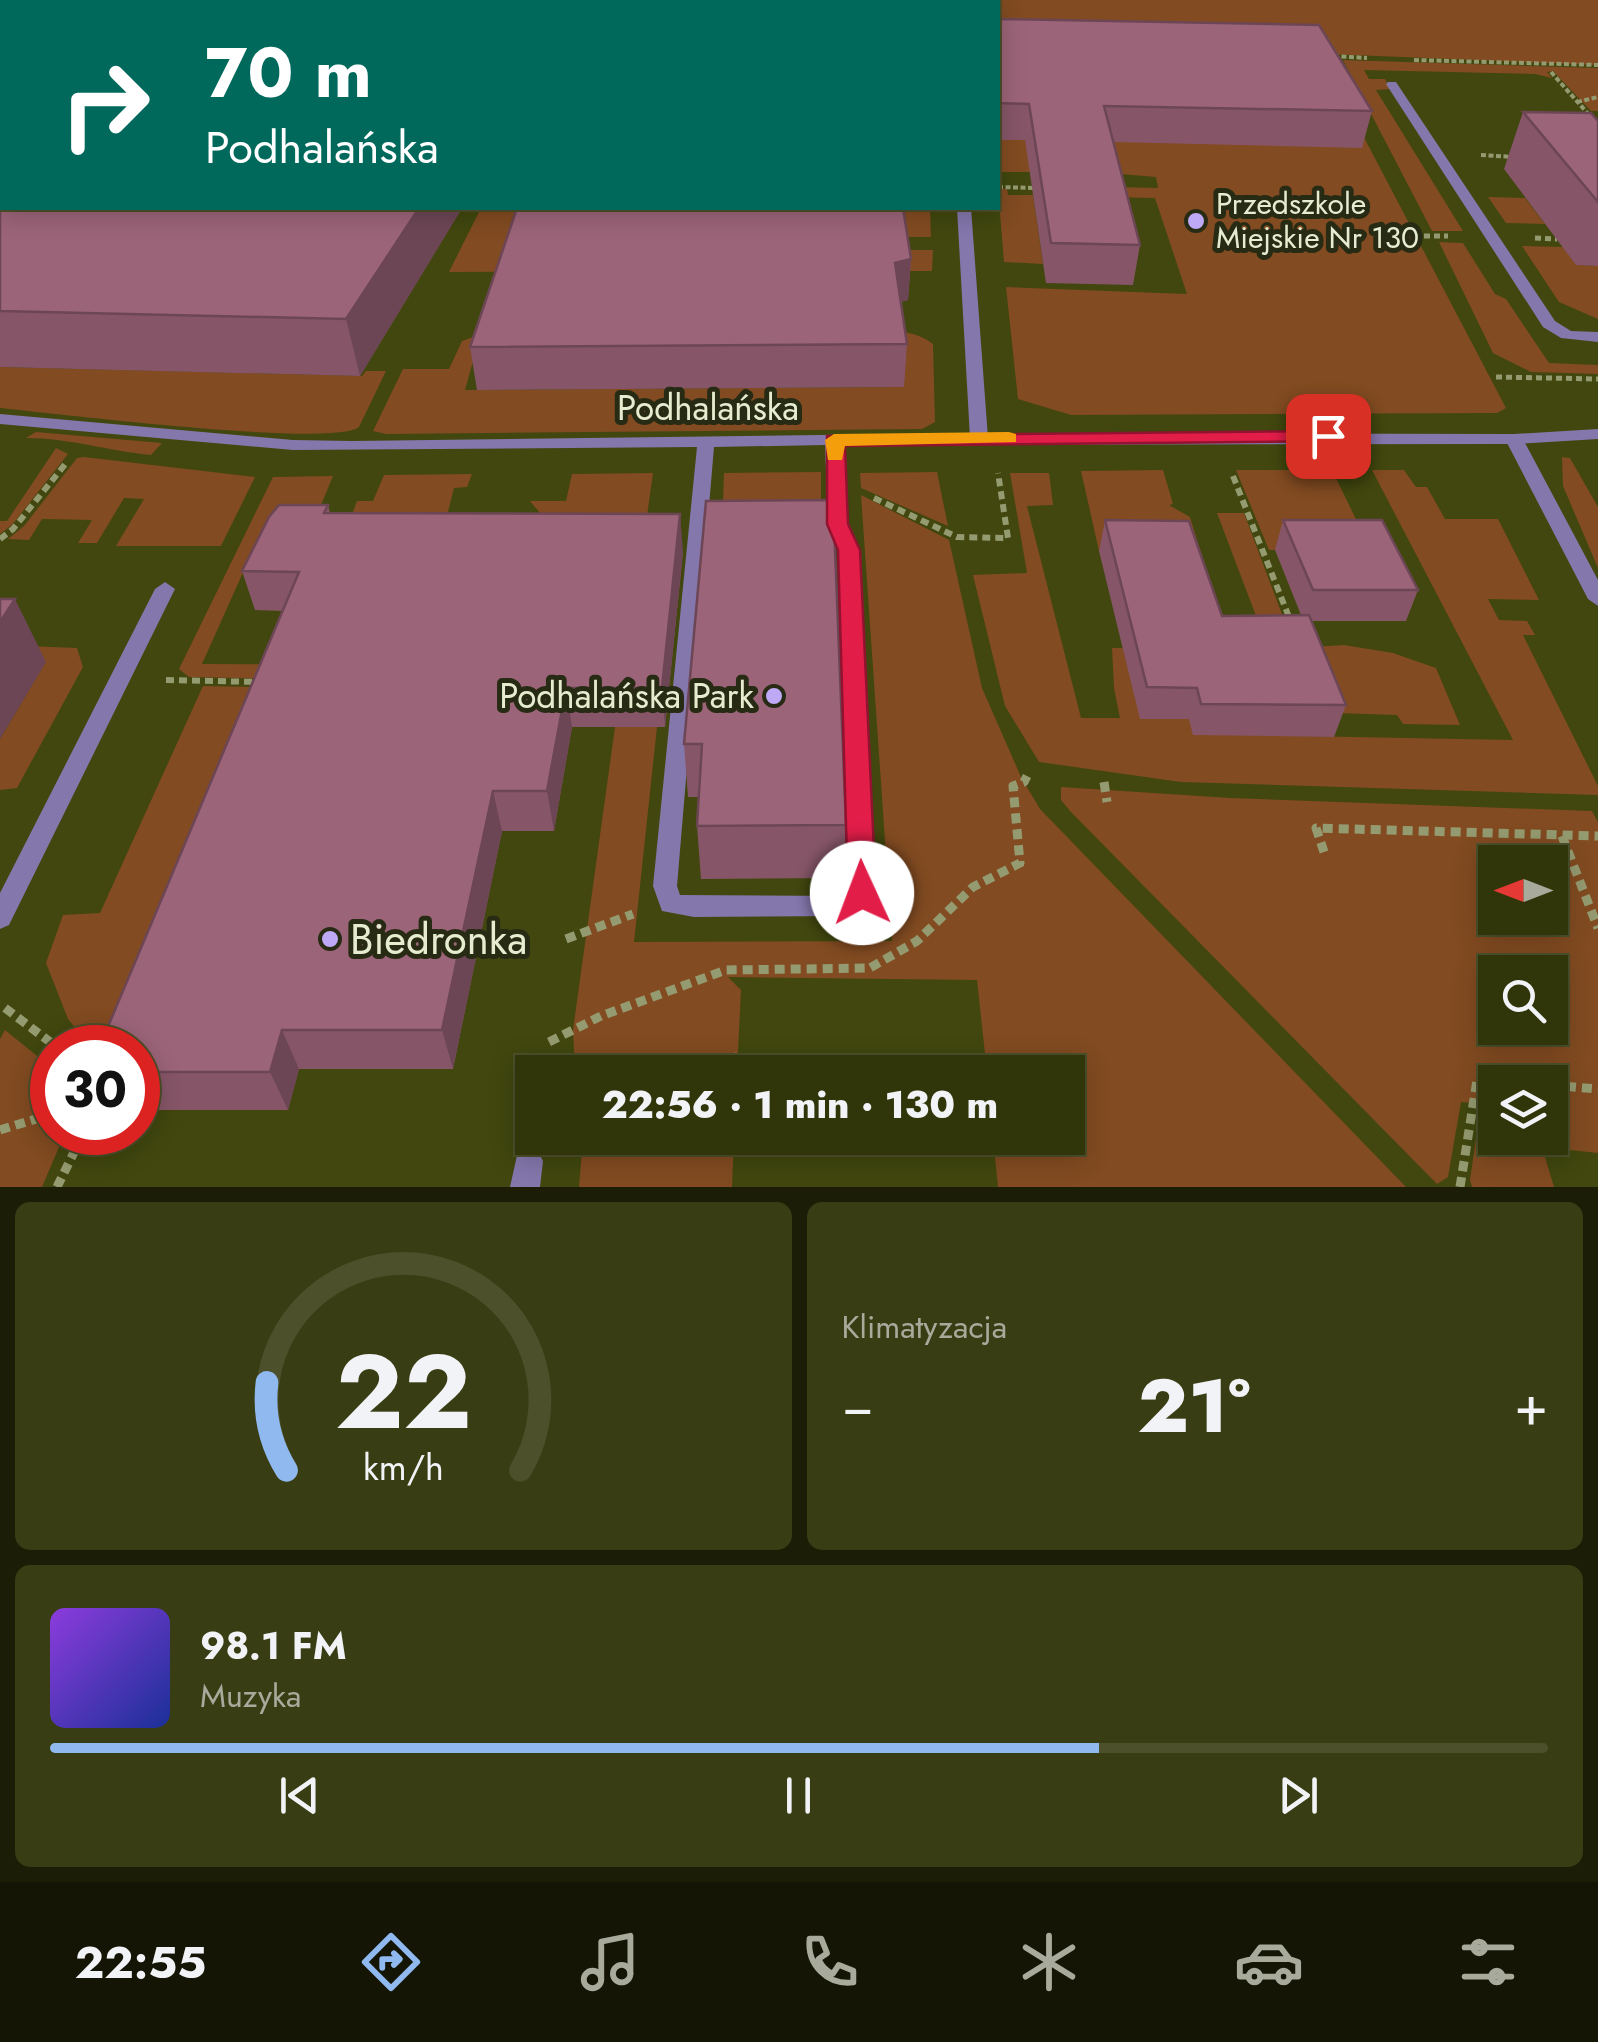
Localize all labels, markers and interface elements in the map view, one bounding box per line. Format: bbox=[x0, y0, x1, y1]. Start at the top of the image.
text: 70 m bbox=[205, 22, 372, 123]
icon: right bbox=[40, 40, 170, 170]
text: Podhalańska bbox=[205, 115, 439, 180]
place label: Przedszkole Miejskie Nr 130 bbox=[1216, 182, 1419, 259]
marker: Przedszkole Miejskie Nr 130 bbox=[1185, 210, 1207, 232]
street label: Podhalańska bbox=[617, 383, 799, 433]
pin bbox=[1286, 394, 1371, 479]
icon: arrive bbox=[1301, 409, 1356, 464]
place label: Podhalańska Park bbox=[499, 671, 755, 721]
marker: Podhalańska Park bbox=[763, 685, 785, 707]
position arrow bbox=[810, 841, 914, 945]
north arrow bbox=[1478, 845, 1568, 935]
map controls bbox=[1478, 845, 1568, 1155]
place label: Biedronka bbox=[350, 909, 527, 970]
marker: Biedronka bbox=[319, 928, 341, 950]
button: search bbox=[1478, 955, 1568, 1045]
speed limit sign: 30 bbox=[30, 1025, 160, 1155]
button: layers bbox=[1478, 1065, 1568, 1155]
text: 22:56 · 1 min · 130 m bbox=[602, 1077, 998, 1132]
text: Klimatyzacja bbox=[842, 1304, 1007, 1350]
text: 22 bbox=[335, 1317, 471, 1467]
text: 21° bbox=[1137, 1352, 1251, 1460]
text: − bbox=[842, 1366, 874, 1446]
text: + bbox=[1514, 1366, 1548, 1446]
text: km/h bbox=[363, 1442, 444, 1493]
text: 98.1 FM bbox=[200, 1618, 347, 1673]
text: Muzyka bbox=[200, 1673, 301, 1719]
icon: previous bbox=[272, 1768, 327, 1823]
icon: pause bbox=[771, 1768, 826, 1823]
icon: next bbox=[1271, 1768, 1326, 1823]
icon: directions bbox=[356, 1927, 426, 1997]
icon: music bbox=[575, 1927, 645, 1997]
icon: phone bbox=[795, 1927, 865, 1997]
icon: climate bbox=[1014, 1927, 1084, 1997]
icon: car bbox=[1234, 1927, 1304, 1997]
icon: filters bbox=[1453, 1927, 1523, 1997]
text: 22:55 bbox=[75, 1930, 206, 1995]

